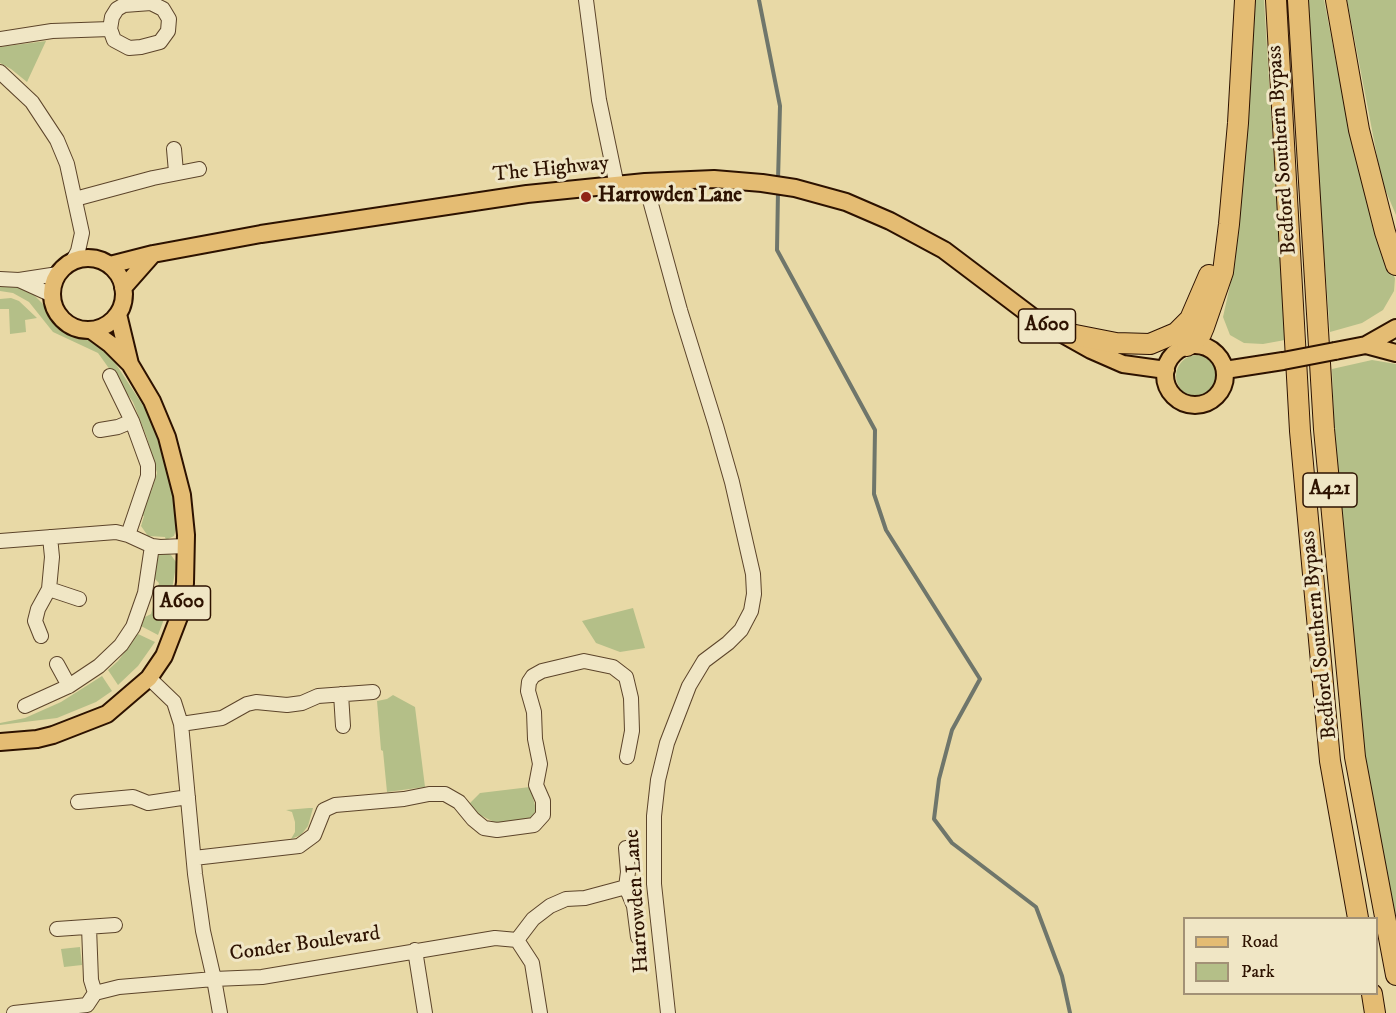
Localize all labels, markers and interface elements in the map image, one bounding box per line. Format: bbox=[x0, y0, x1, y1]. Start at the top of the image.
street label: Bedford Southern Bypass bbox=[1263, 45, 1303, 255]
street label: The Highway bbox=[492, 151, 610, 189]
place label: Harrowden Lane bbox=[598, 184, 742, 210]
marker: Harrowden Lane bbox=[579, 190, 593, 204]
road number: A600 bbox=[1018, 309, 1076, 343]
road number: A421 bbox=[1303, 473, 1357, 507]
street label: Bedford Southern Bypass bbox=[1297, 529, 1343, 741]
road number: A600 bbox=[154, 586, 210, 620]
street label: Harrowden Lane bbox=[620, 828, 656, 974]
legend bbox=[1183, 917, 1378, 995]
street label: Conder Boulevard bbox=[228, 922, 382, 968]
text: Road bbox=[1241, 931, 1278, 953]
text: Park bbox=[1241, 961, 1275, 983]

